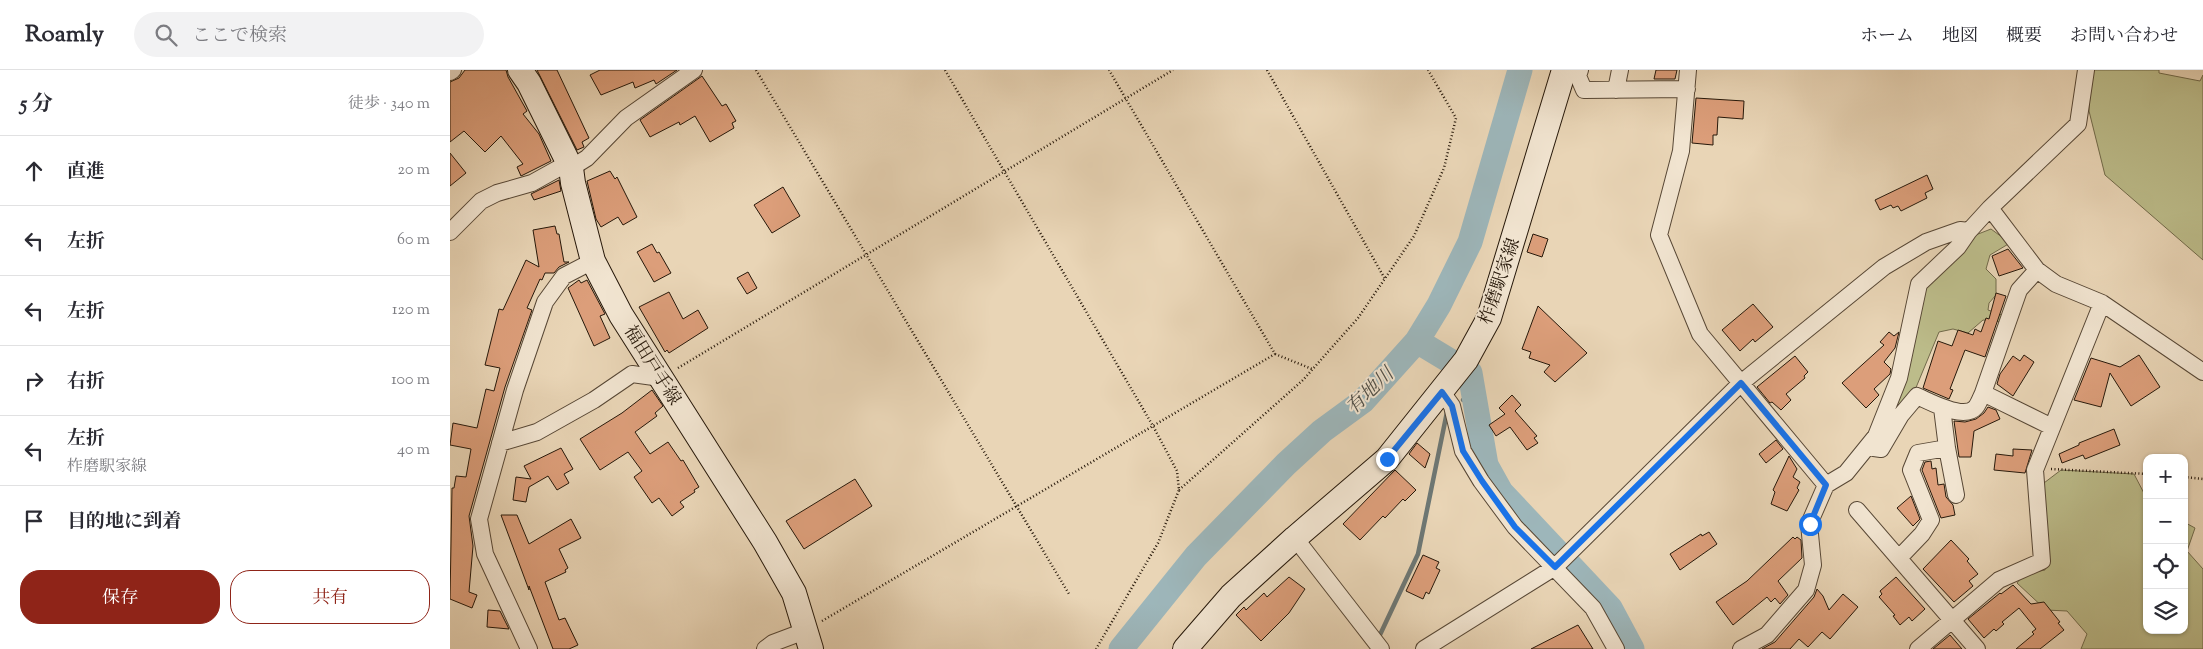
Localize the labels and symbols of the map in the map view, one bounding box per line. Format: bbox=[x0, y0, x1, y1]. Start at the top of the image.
street label: 柞磨駅家線 bbox=[1474, 235, 1528, 328]
street label: 福田戸手線 bbox=[616, 321, 686, 411]
water label: 有地川 bbox=[1341, 361, 1402, 421]
route end bbox=[1376, 448, 1399, 471]
route start bbox=[1799, 513, 1822, 536]

